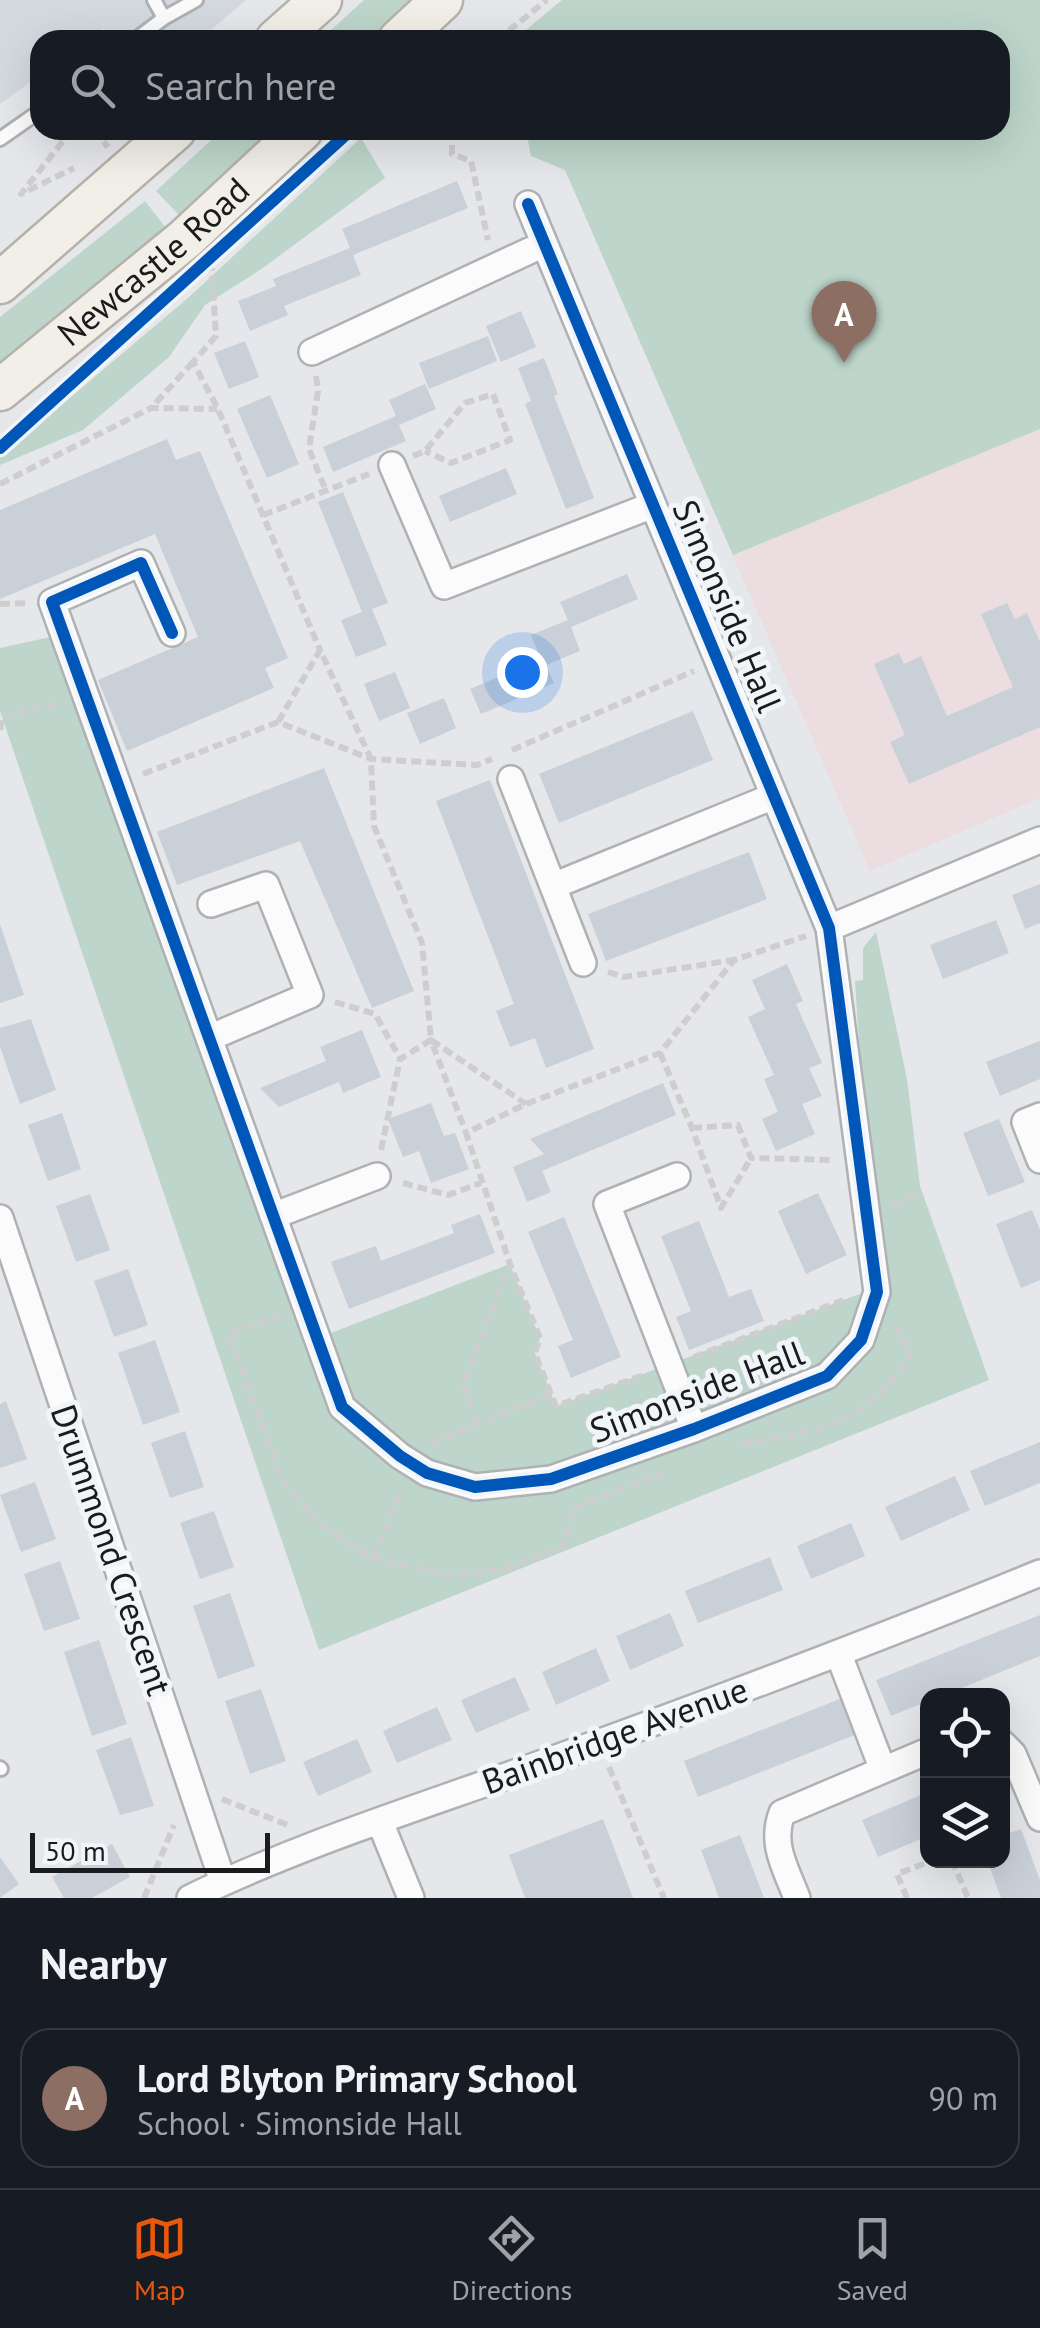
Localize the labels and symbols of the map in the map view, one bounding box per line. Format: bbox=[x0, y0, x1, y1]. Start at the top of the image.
street label: Newcastle Road bbox=[48, 167, 259, 356]
pin: A bbox=[812, 280, 876, 363]
street label: Simonside Hall bbox=[663, 493, 793, 718]
your location bbox=[497, 647, 548, 698]
street label: Simonside Hall bbox=[583, 1329, 810, 1453]
street label: Drummond Crescent bbox=[41, 1398, 183, 1701]
street label: Bainbridge Avenue bbox=[475, 1666, 754, 1804]
scale bar bbox=[30, 1828, 270, 1872]

